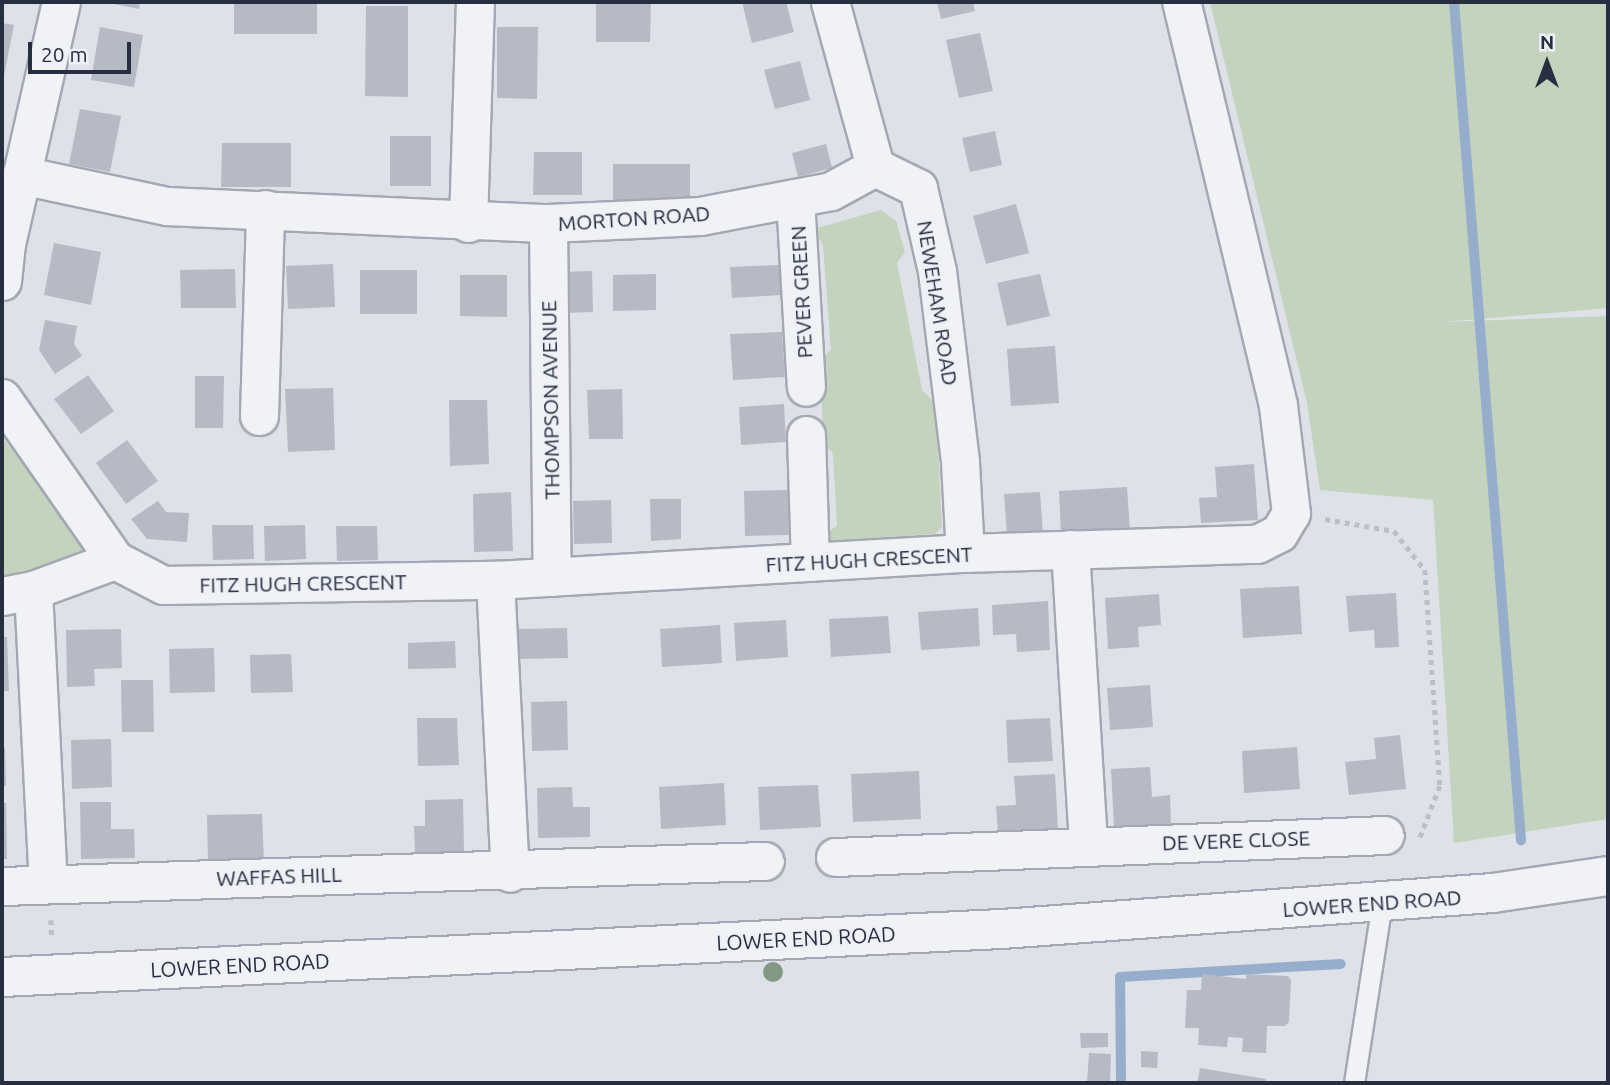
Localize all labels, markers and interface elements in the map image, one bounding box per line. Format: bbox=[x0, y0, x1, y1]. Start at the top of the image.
scale bar bbox=[32, 28, 135, 72]
north arrow bbox=[1512, 28, 1582, 98]
text: N bbox=[1540, 31, 1554, 53]
text: 20 m bbox=[41, 42, 88, 66]
street label: MORTON ROAD bbox=[557, 200, 711, 236]
street label: NEWEHAM ROAD bbox=[912, 219, 964, 387]
street label: PEVER GREEN bbox=[785, 225, 817, 359]
street label: THOMPSON AVENUE bbox=[536, 300, 564, 500]
street label: FITZ HUGH CRESCENT bbox=[765, 541, 973, 577]
street label: FITZ HUGH CRESCENT bbox=[199, 569, 407, 597]
street label: DE VERE CLOSE bbox=[1162, 825, 1310, 855]
street label: WAFFAS HILL bbox=[216, 861, 342, 891]
street label: LOWER END ROAD bbox=[1282, 884, 1462, 922]
street label: LOWER END ROAD bbox=[716, 921, 896, 955]
street label: LOWER END ROAD bbox=[150, 948, 330, 982]

